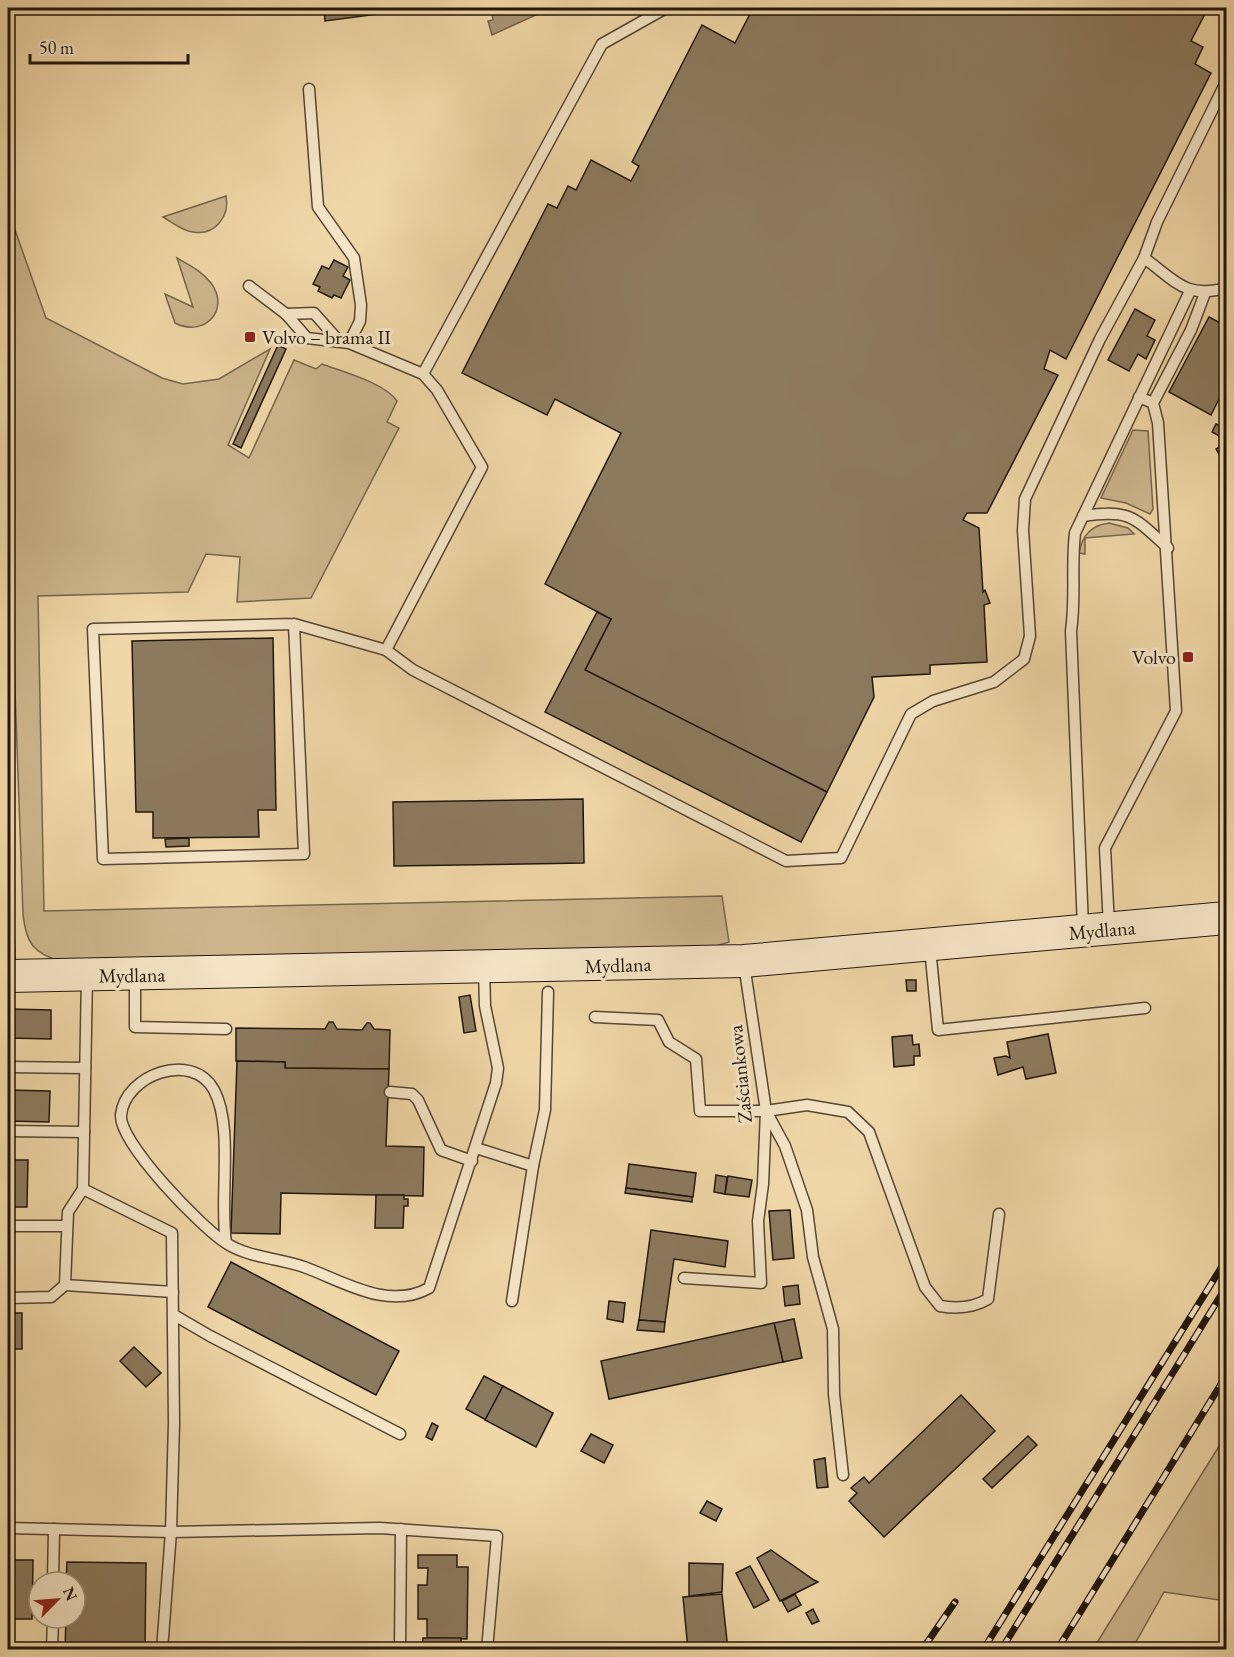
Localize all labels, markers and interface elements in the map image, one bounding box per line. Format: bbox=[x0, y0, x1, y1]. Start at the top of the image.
scale bar bbox=[30, 27, 188, 65]
text: 50 m bbox=[39, 36, 74, 59]
place label: Volvo – brama II bbox=[262, 324, 391, 350]
marker: Volvo – brama II bbox=[243, 330, 257, 344]
place label: Volvo bbox=[1132, 644, 1176, 670]
marker: Volvo bbox=[1181, 650, 1195, 664]
street label: Mydlana bbox=[1068, 914, 1136, 946]
street label: Mydlana bbox=[584, 951, 652, 979]
street label: Mydlana bbox=[98, 961, 166, 989]
street label: Zaściankowa bbox=[722, 1024, 758, 1124]
north arrow bbox=[27, 1570, 87, 1630]
text: N bbox=[58, 1584, 82, 1604]

